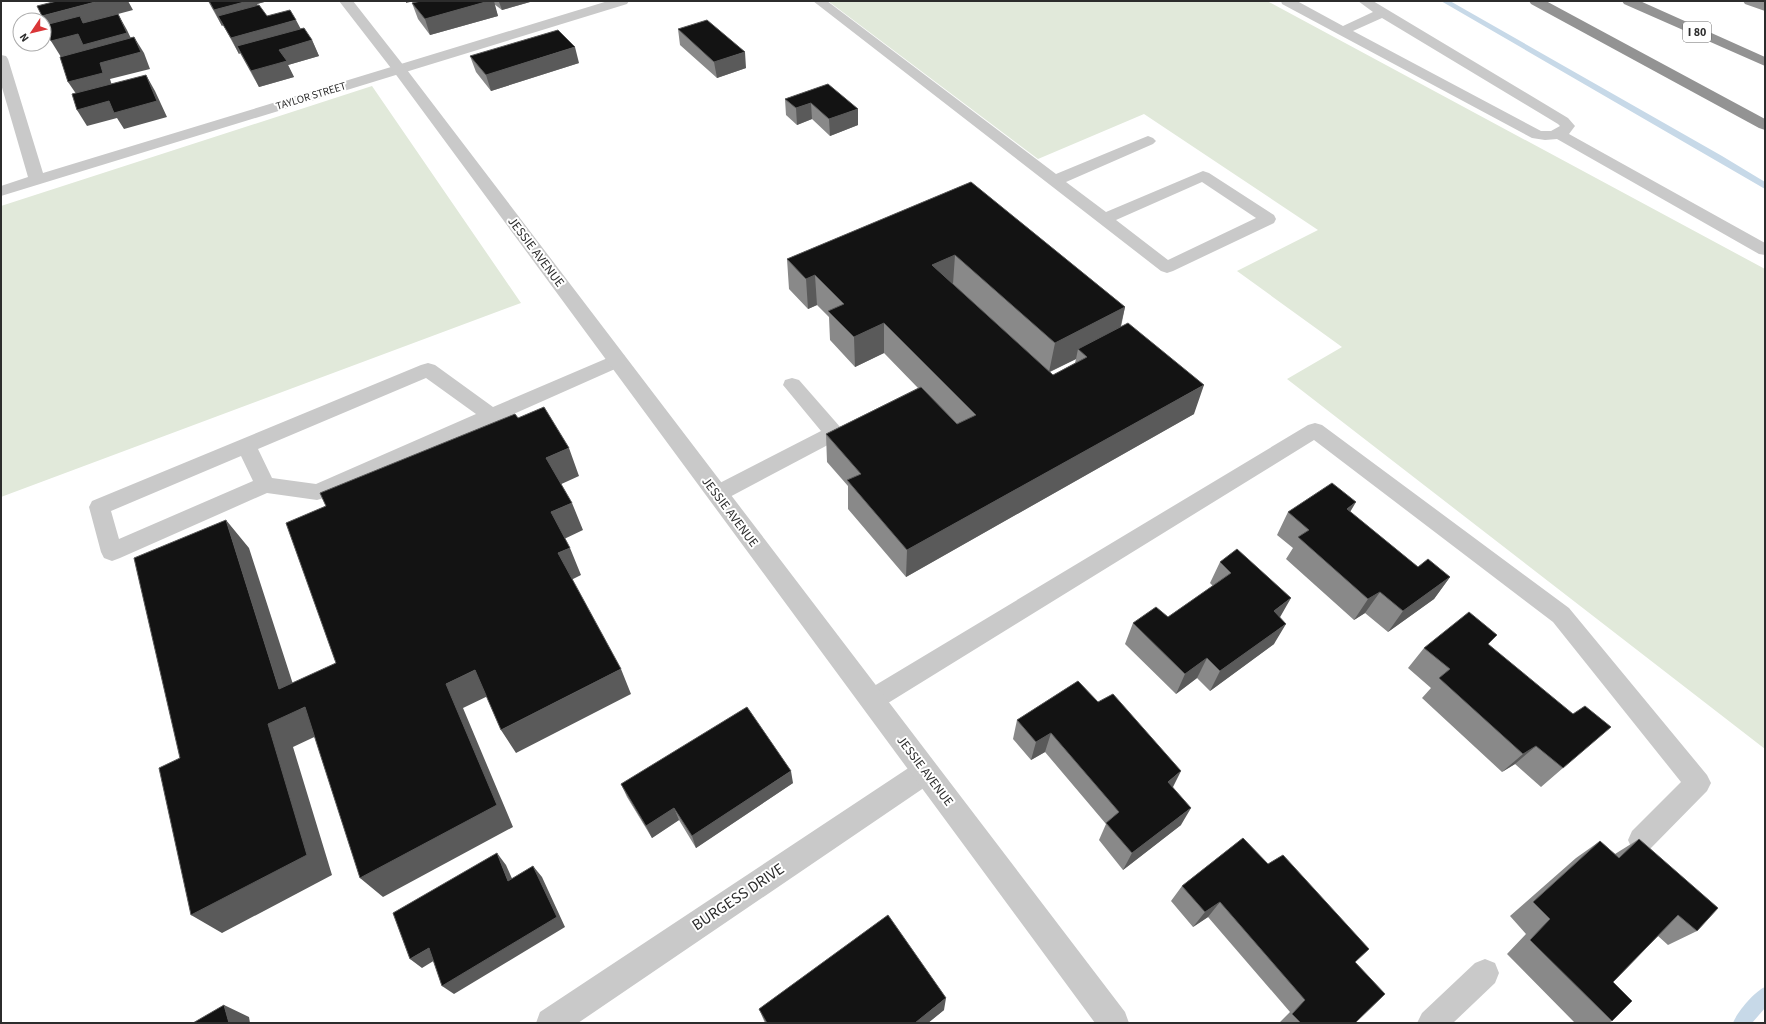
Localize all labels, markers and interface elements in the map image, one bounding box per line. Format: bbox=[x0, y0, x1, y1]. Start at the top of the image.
north arrow bbox=[12, 12, 52, 52]
road number: I 80 bbox=[1683, 22, 1711, 42]
text: N bbox=[16, 30, 32, 45]
street label: TAYLOR STREET bbox=[274, 78, 348, 114]
street label: JESSIE AVENUE bbox=[504, 213, 568, 291]
street label: JESSIE AVENUE bbox=[698, 473, 762, 551]
street label: JESSIE AVENUE bbox=[893, 732, 957, 810]
street label: BURGESS DRIVE bbox=[687, 858, 789, 936]

